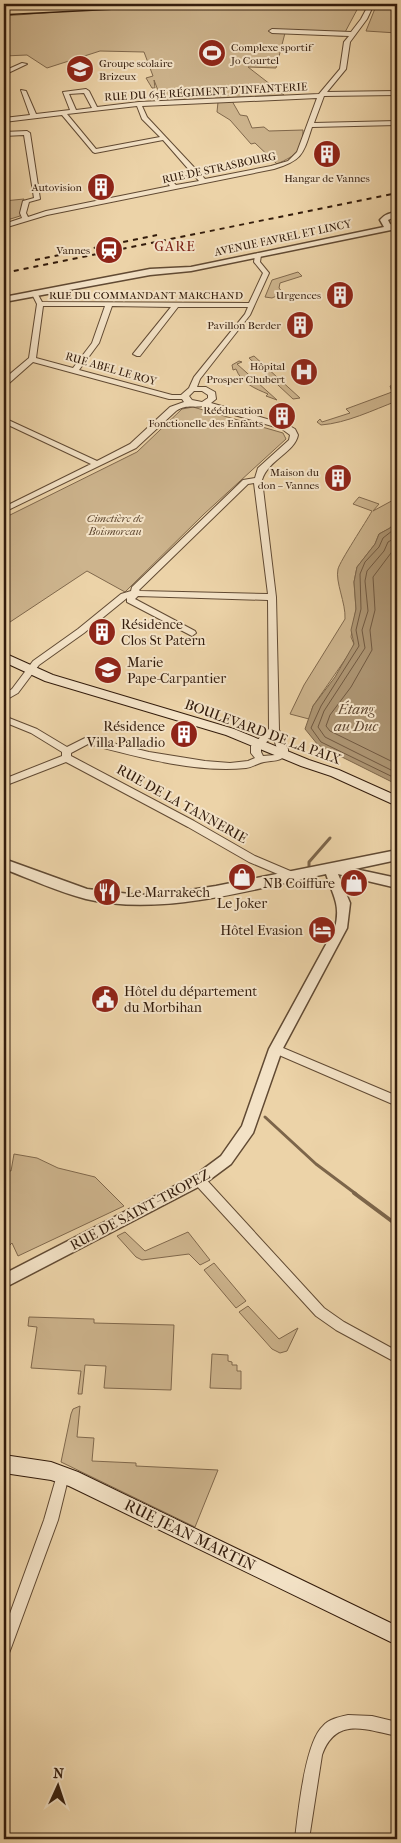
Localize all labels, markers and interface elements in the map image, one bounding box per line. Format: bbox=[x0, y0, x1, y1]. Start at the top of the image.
sports icon: Complexe sportif Jo Courtel bbox=[197, 38, 227, 68]
place label: Complexe sportif Jo Courtel bbox=[230, 41, 314, 67]
school or university icon: Groupe scolaire Brizeux bbox=[65, 54, 95, 84]
place label: Groupe scolaire Brizeux bbox=[99, 57, 173, 83]
street label: RUE DU 65E RÉGIMENT D'INFANTERIE bbox=[104, 80, 308, 104]
building icon: Hangar de Vannes bbox=[312, 139, 342, 169]
street label: RUE DE STRASBOURG bbox=[161, 150, 277, 186]
building icon: Autovision bbox=[86, 172, 116, 202]
place label: Hangar de Vannes bbox=[284, 172, 370, 185]
place label: Autovision bbox=[31, 181, 83, 194]
street label: AVENUE FAVREL ET LINCY bbox=[212, 217, 353, 259]
station icon: Vannes bbox=[94, 235, 124, 265]
district label: GARE bbox=[154, 238, 196, 255]
place label: Vannes bbox=[55, 244, 90, 257]
building icon: Urgences bbox=[325, 280, 355, 310]
street label: RUE DU COMMANDANT MARCHAND bbox=[49, 289, 243, 302]
place label: Urgences bbox=[276, 289, 321, 302]
building icon: Pavillon Berder bbox=[285, 310, 315, 340]
place label: Pavillon Berder bbox=[207, 319, 281, 332]
street label: RUE ABEL LE ROY bbox=[64, 350, 159, 388]
hospital icon: Hôpital Prosper Chubert bbox=[289, 357, 319, 387]
place label: Hôpital Prosper Chubert bbox=[206, 360, 285, 386]
building icon: Rééducation Fonctionelle des Enfants bbox=[267, 401, 297, 431]
place label: Rééducation Fonctionelle des Enfants bbox=[148, 404, 264, 430]
building icon: Maison du don – Vannes bbox=[323, 463, 353, 493]
place label: Maison du don – Vannes bbox=[258, 466, 320, 492]
park label: Cimetière de Boismoreau bbox=[87, 512, 144, 538]
place label: Résidence Clos St Patern bbox=[121, 616, 206, 649]
building icon: Résidence Clos St Patern bbox=[87, 617, 117, 647]
place label: Marie Pape-Carpantier bbox=[127, 654, 226, 687]
school or university icon: Marie Pape-Carpantier bbox=[93, 655, 123, 685]
street label: BOULEVARD DE LA PAIX bbox=[182, 696, 344, 768]
water label: Étang au Duc bbox=[334, 700, 378, 735]
place label: Résidence Villa Palladio bbox=[86, 718, 165, 751]
building icon: Résidence Villa Palladio bbox=[169, 719, 199, 749]
street label: RUE DE LA TANNERIE bbox=[114, 761, 251, 847]
shop icon: Le Joker bbox=[227, 862, 257, 892]
shop icon: NB Coiffure bbox=[339, 868, 369, 898]
place label: NB Coiffure bbox=[263, 875, 335, 892]
restaurant icon: Le Marrakech bbox=[92, 877, 122, 907]
place label: Le Marrakech bbox=[126, 884, 210, 901]
place label: Le Joker bbox=[217, 895, 267, 912]
hotel icon: Hôtel Evasion bbox=[307, 915, 337, 945]
place label: Hôtel Evasion bbox=[220, 922, 303, 939]
place label: Hôtel du département du Morbihan bbox=[124, 983, 257, 1016]
public building icon: Hôtel du département du Morbihan bbox=[90, 984, 120, 1014]
street label: RUE DE SAINT-TROPEZ bbox=[67, 1166, 213, 1254]
street label: RUE JEAN MARTIN bbox=[121, 1495, 259, 1575]
north arrow bbox=[32, 1760, 82, 1810]
text: N bbox=[53, 1765, 65, 1782]

